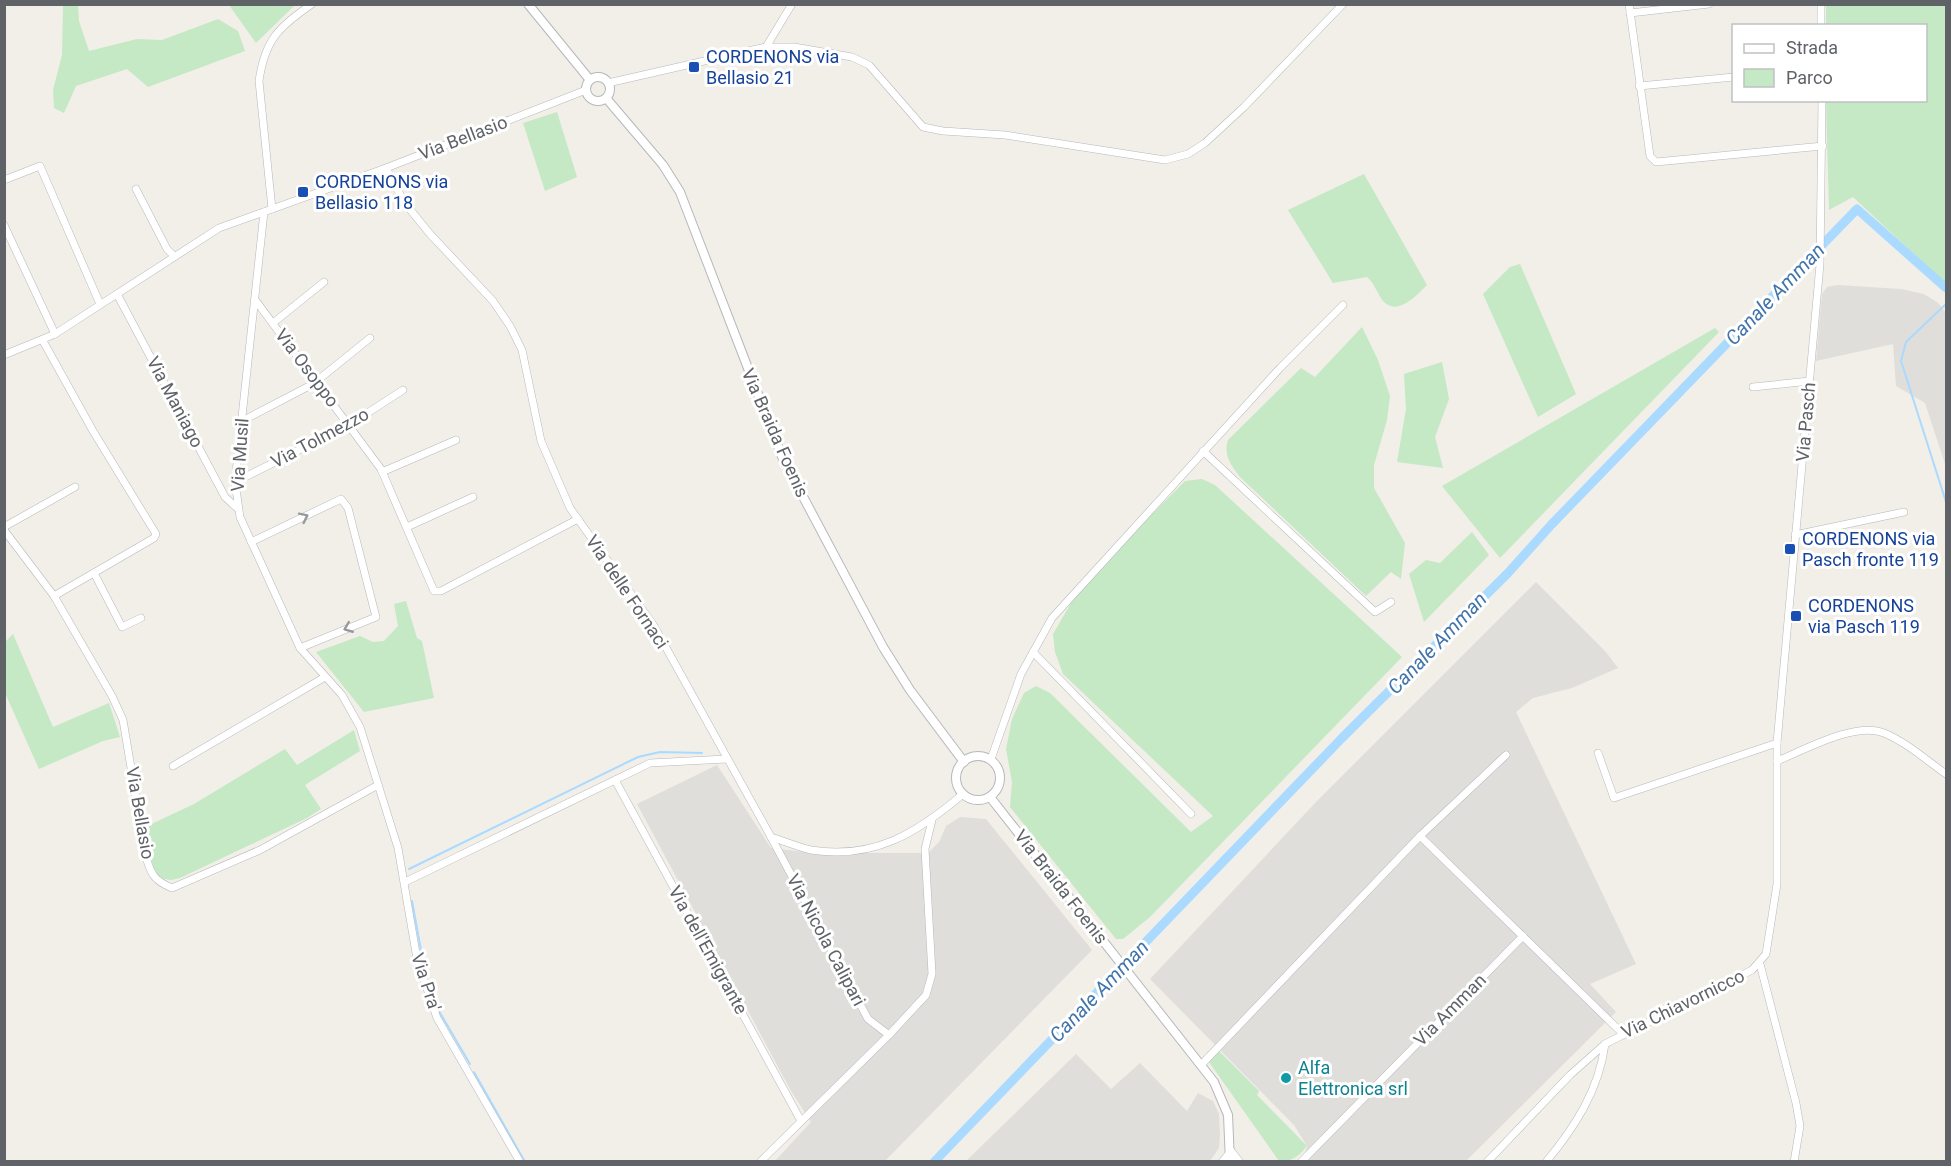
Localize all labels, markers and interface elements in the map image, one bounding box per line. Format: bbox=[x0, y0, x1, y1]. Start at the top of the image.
legend bbox=[1732, 24, 1927, 102]
text: Strada bbox=[1786, 37, 1838, 58]
place label: CORDENONS via Bellasio 21 bbox=[706, 46, 839, 88]
marker: CORDENONS via Bellasio 21 bbox=[687, 60, 701, 74]
text: Parco bbox=[1786, 67, 1833, 88]
street label: Via Bellasio bbox=[415, 111, 510, 164]
place label: CORDENONS via Bellasio 118 bbox=[315, 171, 448, 213]
marker: CORDENONS via Bellasio 118 bbox=[296, 185, 310, 199]
water label: Canale Amman bbox=[1720, 238, 1830, 350]
street label: Via Osoppo bbox=[271, 324, 344, 411]
street label: Via Maniago bbox=[143, 353, 208, 451]
street label: Via Braida Foenis bbox=[738, 365, 813, 500]
street label: Via Pasch bbox=[1792, 381, 1819, 463]
street label: Via Tolmezzo bbox=[267, 403, 372, 472]
street label: Via Musil bbox=[226, 417, 253, 492]
one-way arrow bbox=[297, 512, 308, 524]
place label: CORDENONS via Pasch fronte 119 bbox=[1802, 528, 1939, 570]
street label: Via delle Fornaci bbox=[582, 531, 673, 652]
marker: CORDENONS via Pasch fronte 119 bbox=[1783, 542, 1797, 556]
water label: Canale Amman bbox=[1382, 587, 1492, 699]
place label: CORDENONS via Pasch 119 bbox=[1808, 595, 1920, 637]
marker: CORDENONS via Pasch 119 bbox=[1789, 609, 1803, 623]
one-way arrow bbox=[343, 621, 354, 633]
street label: Via Bellasio bbox=[122, 765, 159, 861]
street label: Via Braida Foenis bbox=[1010, 826, 1112, 948]
street label: Via Nicola Calipari bbox=[783, 870, 870, 1009]
street label: Via dell'Emigrante bbox=[665, 882, 752, 1017]
water label: Canale Amman bbox=[1044, 935, 1154, 1047]
street label: Via Pra' bbox=[407, 950, 446, 1013]
street label: Via Chiavornicco bbox=[1618, 965, 1748, 1042]
street label: Via Amman bbox=[1409, 969, 1490, 1050]
place label: Alfa Elettronica srl bbox=[1298, 1057, 1408, 1099]
marker: Alfa Elettronica srl bbox=[1279, 1071, 1293, 1085]

